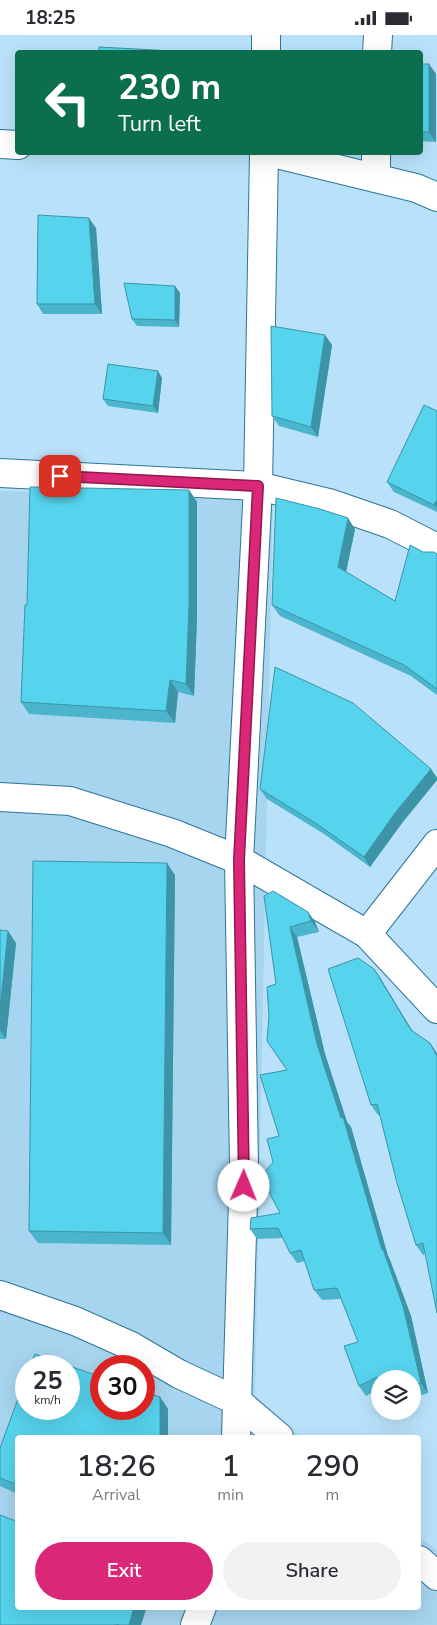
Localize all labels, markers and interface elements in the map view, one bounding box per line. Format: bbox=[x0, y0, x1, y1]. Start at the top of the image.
text: 18:25 bbox=[25, 5, 75, 31]
text: 230 m bbox=[118, 64, 221, 111]
icon: left bbox=[35, 70, 100, 135]
text: Turn left bbox=[118, 109, 201, 139]
pin bbox=[39, 455, 81, 497]
icon: arrive bbox=[46, 462, 74, 490]
position arrow bbox=[217, 1159, 269, 1211]
speed limit sign: 30 bbox=[90, 1355, 155, 1420]
text: 25 bbox=[32, 1364, 63, 1398]
map controls bbox=[371, 1370, 421, 1420]
button: layers bbox=[371, 1370, 421, 1420]
text: km/h bbox=[34, 1392, 61, 1408]
text: 18:26 bbox=[77, 1446, 156, 1487]
text: 1 bbox=[222, 1446, 240, 1487]
text: 290 bbox=[305, 1446, 359, 1487]
text: Arrival bbox=[92, 1484, 140, 1506]
text: min bbox=[217, 1484, 244, 1506]
text: m bbox=[326, 1484, 339, 1506]
button: Exit bbox=[35, 1542, 213, 1600]
button: Share bbox=[223, 1542, 401, 1600]

